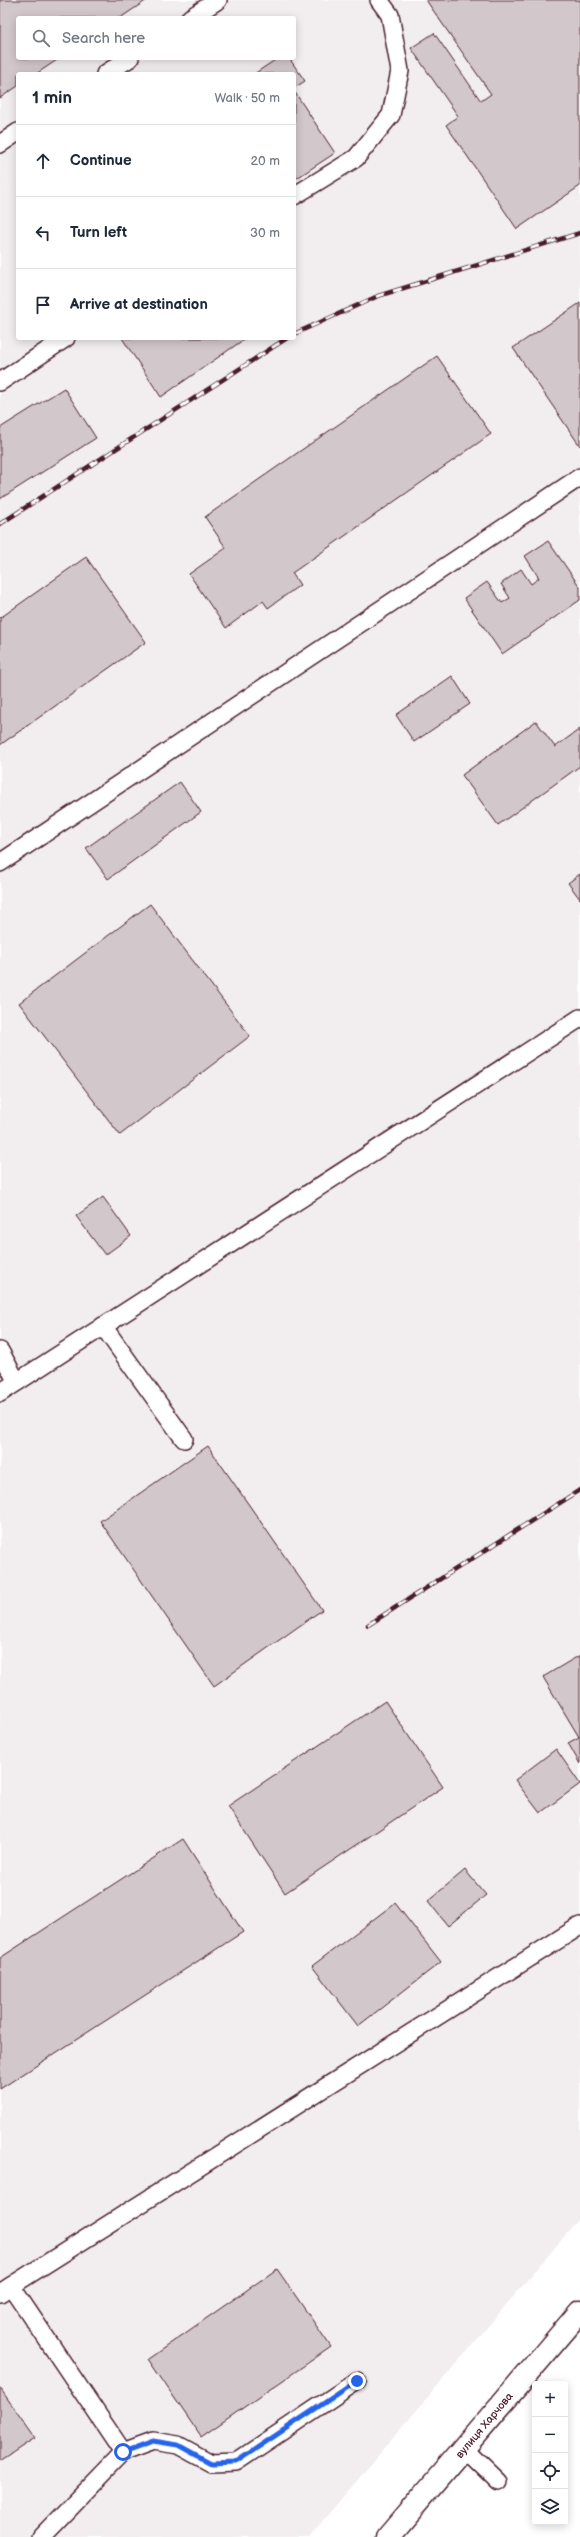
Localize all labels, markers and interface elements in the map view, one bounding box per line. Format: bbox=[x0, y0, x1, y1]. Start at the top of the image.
search box bbox=[16, 16, 296, 60]
icon: search bbox=[30, 27, 52, 49]
text: Search here bbox=[62, 29, 145, 48]
text: 1 min bbox=[32, 88, 72, 108]
text: Walk · 50 m bbox=[214, 90, 280, 106]
icon: ahead bbox=[32, 150, 54, 172]
text: Continue bbox=[70, 151, 132, 170]
text: 20 m bbox=[250, 153, 280, 169]
icon: left bbox=[32, 222, 54, 244]
text: Turn left bbox=[70, 223, 127, 242]
text: 30 m bbox=[250, 225, 280, 241]
icon: arrive bbox=[32, 294, 54, 316]
text: Arrive at destination bbox=[70, 295, 208, 314]
route end bbox=[348, 2372, 366, 2390]
map controls bbox=[532, 2381, 568, 2525]
button: + bbox=[532, 2381, 568, 2417]
street label: вулиця Харчова bbox=[453, 2389, 516, 2461]
button: − bbox=[532, 2417, 568, 2453]
route start bbox=[114, 2443, 132, 2461]
button: locate bbox=[532, 2453, 568, 2489]
button: layers bbox=[532, 2489, 568, 2525]

